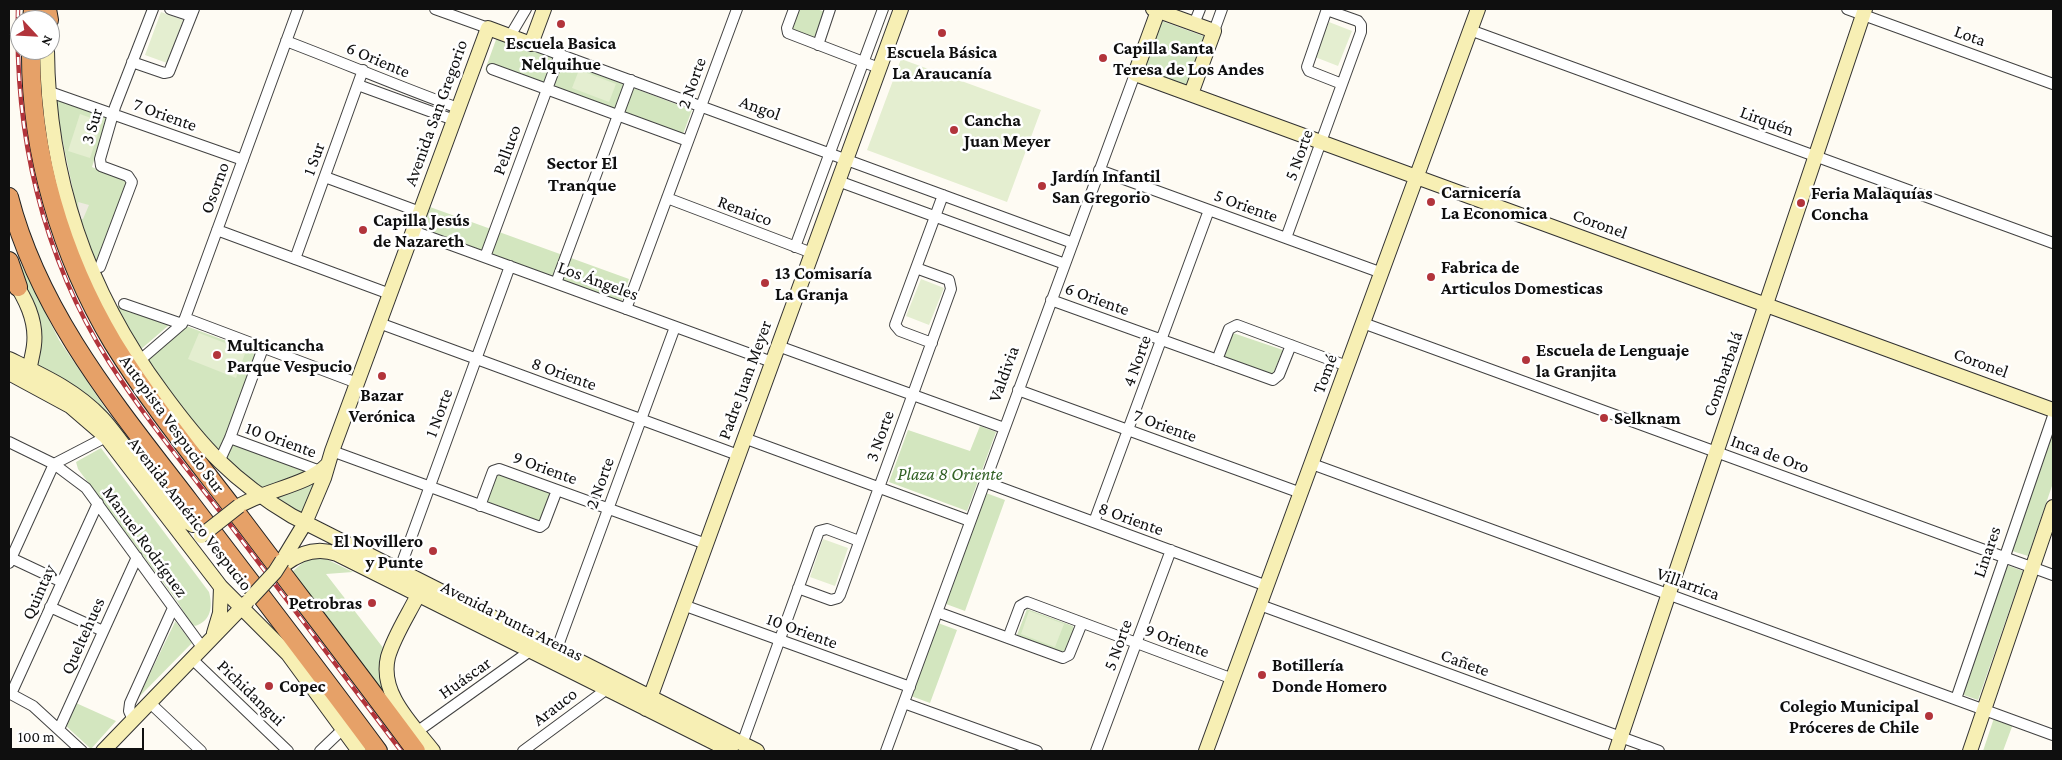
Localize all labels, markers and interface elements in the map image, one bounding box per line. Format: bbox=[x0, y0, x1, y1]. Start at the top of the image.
north arrow bbox=[10, 10, 60, 60]
marker: Escuela Basica Nelquihue bbox=[555, 18, 567, 30]
street label: Lota bbox=[1951, 20, 1989, 52]
marker: Escuela Básica La Araucanía bbox=[936, 27, 948, 39]
place label: Escuela Basica Nelquihue bbox=[506, 32, 616, 74]
text: N bbox=[38, 33, 57, 49]
street label: 6 Oriente bbox=[343, 37, 413, 83]
street label: Avenida San Gregorio bbox=[399, 37, 473, 189]
place label: Capilla Santa Teresa de Los Andes bbox=[1113, 37, 1264, 80]
place label: Escuela Básica La Araucanía bbox=[887, 41, 997, 84]
marker: Capilla Santa Teresa de Los Andes bbox=[1097, 52, 1109, 64]
street label: 2 Norte bbox=[673, 55, 711, 111]
street label: Angol bbox=[736, 91, 784, 125]
street label: 7 Oriente bbox=[130, 94, 200, 136]
street label: Lirquén bbox=[1737, 101, 1797, 141]
street label: 3 Sur bbox=[76, 105, 108, 147]
place label: Cancha Juan Meyer bbox=[964, 109, 1051, 152]
street label: Pelluco bbox=[488, 122, 526, 178]
marker: Cancha Juan Meyer bbox=[948, 124, 960, 136]
street label: 5 Norte bbox=[1280, 127, 1318, 183]
street label: 1 Sur bbox=[298, 139, 330, 179]
district label: Sector El Tranque bbox=[547, 152, 617, 196]
street label: Osorno bbox=[196, 159, 234, 217]
place label: Jardín Infantil San Gregorio bbox=[1052, 165, 1160, 208]
marker: Jardín Infantil San Gregorio bbox=[1036, 180, 1048, 192]
place label: Carnicería La Economica bbox=[1441, 181, 1548, 223]
place label: Feria Malaquías Concha bbox=[1811, 182, 1933, 224]
street label: 5 Oriente bbox=[1211, 185, 1281, 227]
street label: Renaico bbox=[715, 191, 775, 231]
marker: Carnicería La Economica bbox=[1425, 196, 1437, 208]
marker: Feria Malaquías Concha bbox=[1795, 197, 1807, 209]
street label: Coronel bbox=[1570, 204, 1630, 244]
place label: Capilla Jesús de Nazareth bbox=[373, 209, 470, 252]
marker: Capilla Jesús de Nazareth bbox=[357, 224, 369, 236]
street label: Los Ángeles bbox=[555, 256, 641, 306]
place label: Fabrica de Articulos Domesticas bbox=[1441, 256, 1603, 298]
place label: 13 Comisaría La Granja bbox=[775, 262, 872, 304]
marker: Fabrica de Articulos Domesticas bbox=[1425, 271, 1437, 283]
marker: 13 Comisaría La Granja bbox=[759, 277, 771, 289]
street label: 6 Oriente bbox=[1062, 277, 1132, 321]
street label: Padre Juan Meyer bbox=[713, 317, 777, 443]
street label: Combarbalá bbox=[1698, 329, 1748, 419]
street label: 4 Norte bbox=[1118, 332, 1156, 390]
place label: Multicancha Parque Vespucio bbox=[227, 334, 352, 376]
place label: Escuela de Lenguaje la Granjita bbox=[1536, 339, 1689, 382]
street label: Valdivia bbox=[984, 343, 1024, 405]
street label: Coronel bbox=[1951, 343, 2011, 383]
marker: Multicancha Parque Vespucio bbox=[211, 349, 223, 361]
street label: Autopista Vespucio Sur bbox=[115, 351, 229, 497]
street label: Tomé bbox=[1308, 351, 1342, 397]
street label: 8 Oriente bbox=[529, 352, 599, 396]
marker: Escuela de Lenguaje la Granjita bbox=[1520, 354, 1532, 366]
marker: Bazar Verónica bbox=[376, 370, 388, 382]
place label: Bazar Verónica bbox=[349, 384, 415, 426]
street label: 1 Norte bbox=[420, 386, 458, 440]
street label: 7 Oriente bbox=[1130, 405, 1200, 447]
place label: Selknam bbox=[1614, 407, 1681, 429]
street label: 3 Norte bbox=[861, 408, 899, 464]
marker: Selknam bbox=[1598, 412, 1610, 424]
street label: 10 Oriente bbox=[243, 417, 319, 463]
street label: Inca de Oro bbox=[1728, 430, 1812, 478]
street label: Avenida Américo Vespucio bbox=[123, 433, 257, 595]
street label: 9 Oriente bbox=[510, 446, 580, 490]
street label: 2 Norte bbox=[581, 455, 619, 511]
park label: Plaza 8 Oriente bbox=[898, 463, 1002, 485]
street label: Manuel Rodríguez bbox=[98, 482, 192, 602]
street label: 8 Oriente bbox=[1096, 497, 1166, 541]
street label: Linares bbox=[1968, 524, 2006, 580]
place label: El Novillero y Punte bbox=[334, 530, 423, 572]
marker: El Novillero y Punte bbox=[427, 545, 439, 557]
street label: Quintay bbox=[17, 561, 61, 623]
street label: Villarrica bbox=[1653, 563, 1723, 605]
street label: Avenida Punta Arenas bbox=[437, 576, 587, 666]
place label: Petrobras bbox=[289, 592, 362, 614]
street label: Queltehues bbox=[56, 594, 110, 678]
marker: Petrobras bbox=[366, 597, 378, 609]
street label: 10 Oriente bbox=[764, 608, 840, 654]
street label: 5 Norte bbox=[1099, 617, 1137, 673]
street label: 9 Oriente bbox=[1142, 619, 1212, 663]
street label: Cañete bbox=[1438, 644, 1492, 682]
street label: Huáscar bbox=[435, 652, 495, 704]
place label: Botillería Donde Homero bbox=[1272, 654, 1387, 696]
street label: Pichidangui bbox=[213, 655, 289, 731]
marker: Botillería Donde Homero bbox=[1256, 669, 1268, 681]
place label: Copec bbox=[279, 675, 326, 697]
marker: Copec bbox=[263, 680, 275, 692]
street label: Arauco bbox=[528, 683, 582, 731]
place label: Colegio Municipal Próceres de Chile bbox=[1779, 695, 1919, 738]
marker: Colegio Municipal Próceres de Chile bbox=[1923, 710, 1935, 722]
scale bar bbox=[12, 718, 146, 750]
text: 100 m bbox=[18, 729, 55, 745]

